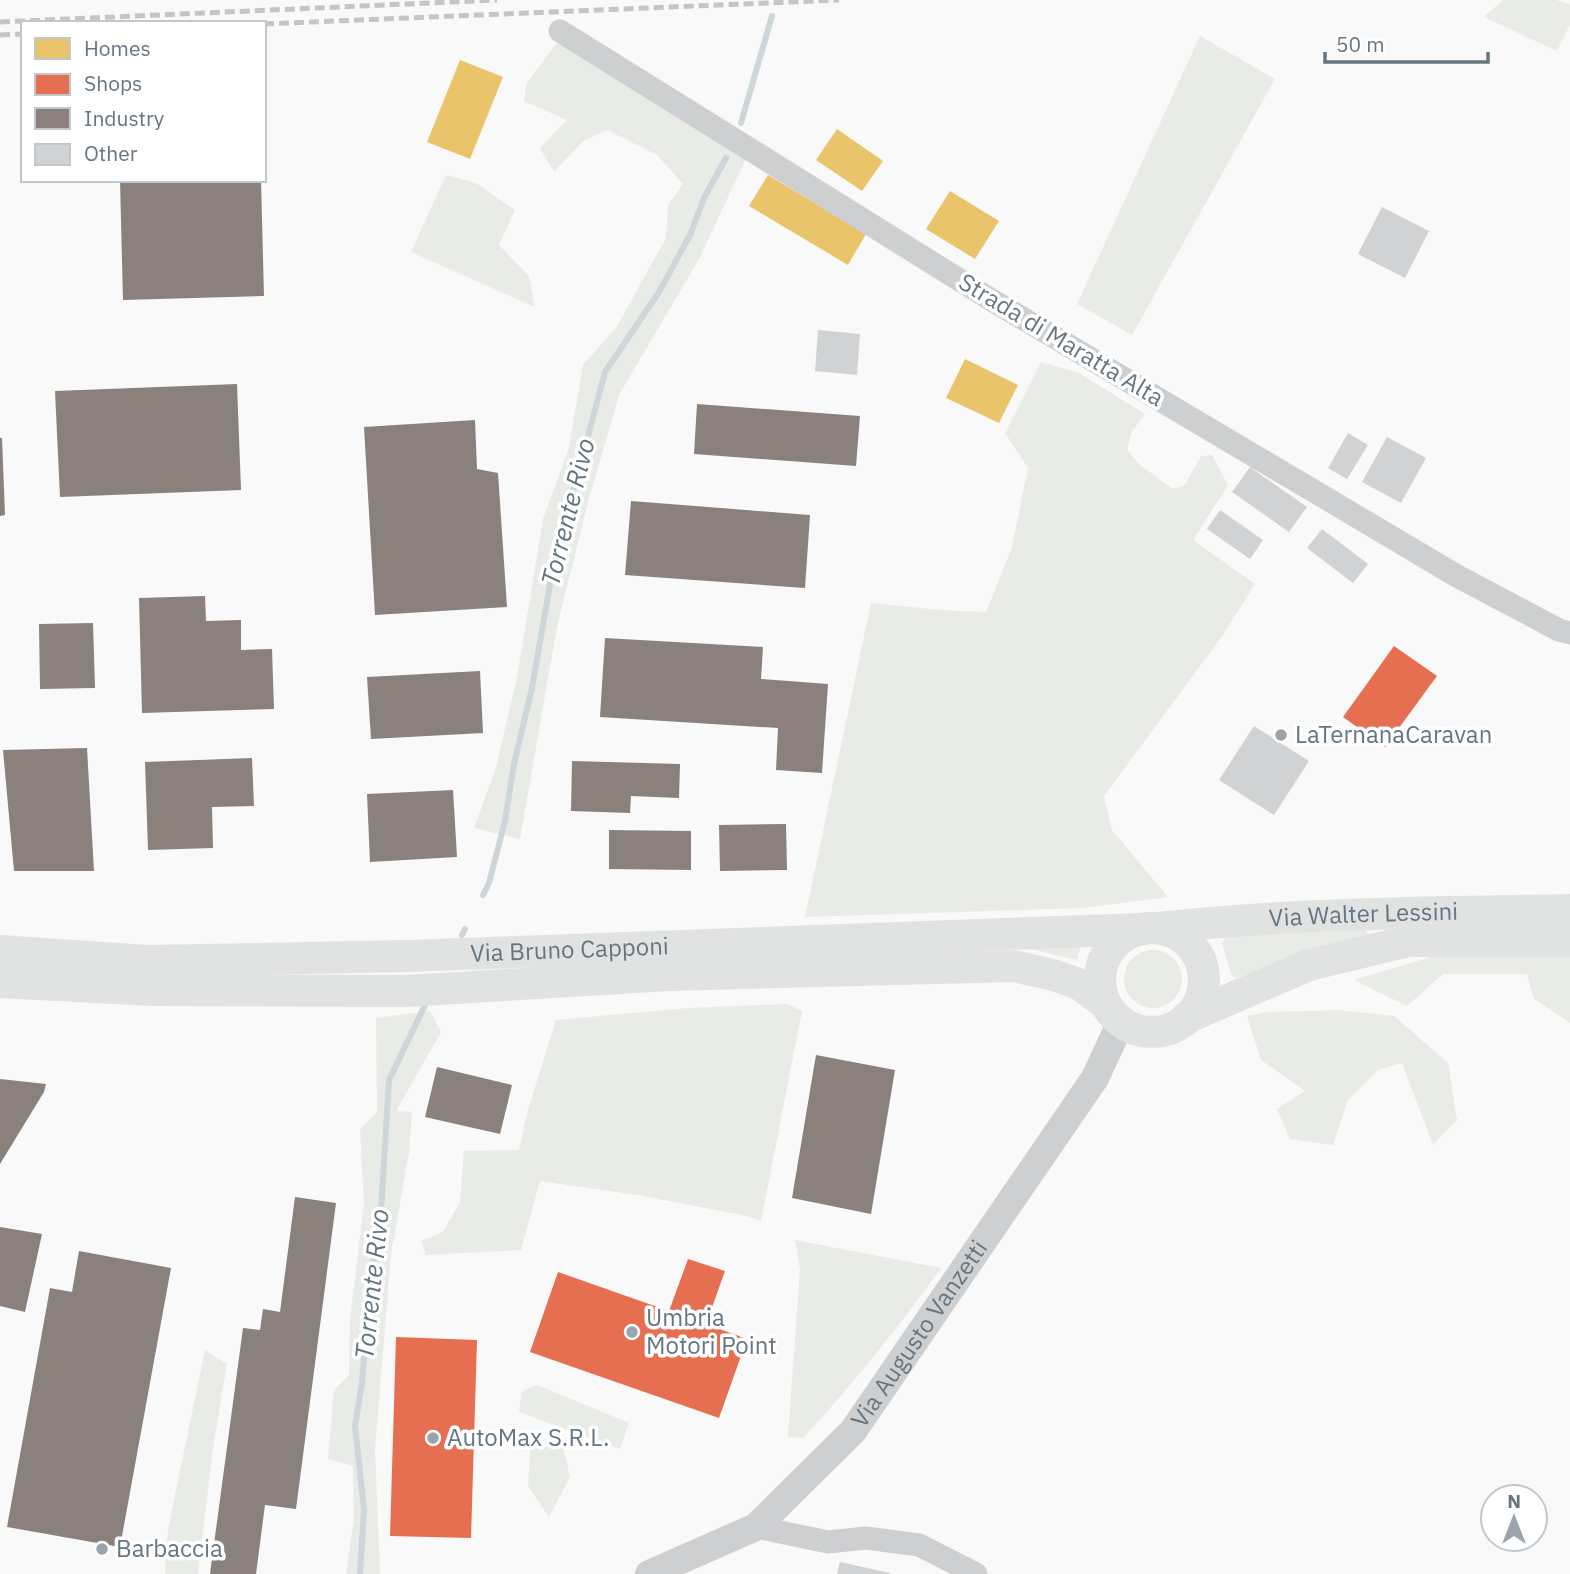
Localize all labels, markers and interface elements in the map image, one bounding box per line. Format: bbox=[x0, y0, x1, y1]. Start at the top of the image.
legend bbox=[21, 21, 266, 182]
scale bar bbox=[1325, 21, 1488, 65]
text: 50 m bbox=[1336, 30, 1385, 58]
text: Homes bbox=[84, 34, 151, 62]
text: Shops bbox=[84, 69, 142, 97]
text: Industry bbox=[84, 104, 165, 132]
text: Other bbox=[84, 139, 138, 167]
street label: Strada di Maratta Alta bbox=[953, 265, 1170, 413]
water label: Torrente Rivo bbox=[532, 434, 602, 589]
place label: LaTernanaCaravan bbox=[1295, 718, 1492, 750]
marker: LaTernanaCaravan bbox=[1273, 727, 1289, 743]
street label: Via Walter Lessini bbox=[1268, 895, 1458, 934]
street label: Via Bruno Capponi bbox=[470, 929, 669, 969]
water label: Torrente Rivo bbox=[346, 1207, 396, 1361]
street label: Via Augusto Vanzetti bbox=[843, 1233, 994, 1433]
place label: Umbria Motori Point bbox=[646, 1301, 777, 1361]
marker: Umbria Motori Point bbox=[624, 1324, 640, 1340]
place label: AutoMax S.R.L. bbox=[447, 1421, 609, 1453]
marker: AutoMax S.R.L. bbox=[425, 1430, 441, 1446]
north arrow bbox=[1479, 1483, 1549, 1553]
text: N bbox=[1507, 1489, 1521, 1513]
place label: Barbaccia bbox=[116, 1532, 223, 1564]
marker: Barbaccia bbox=[94, 1541, 110, 1557]

